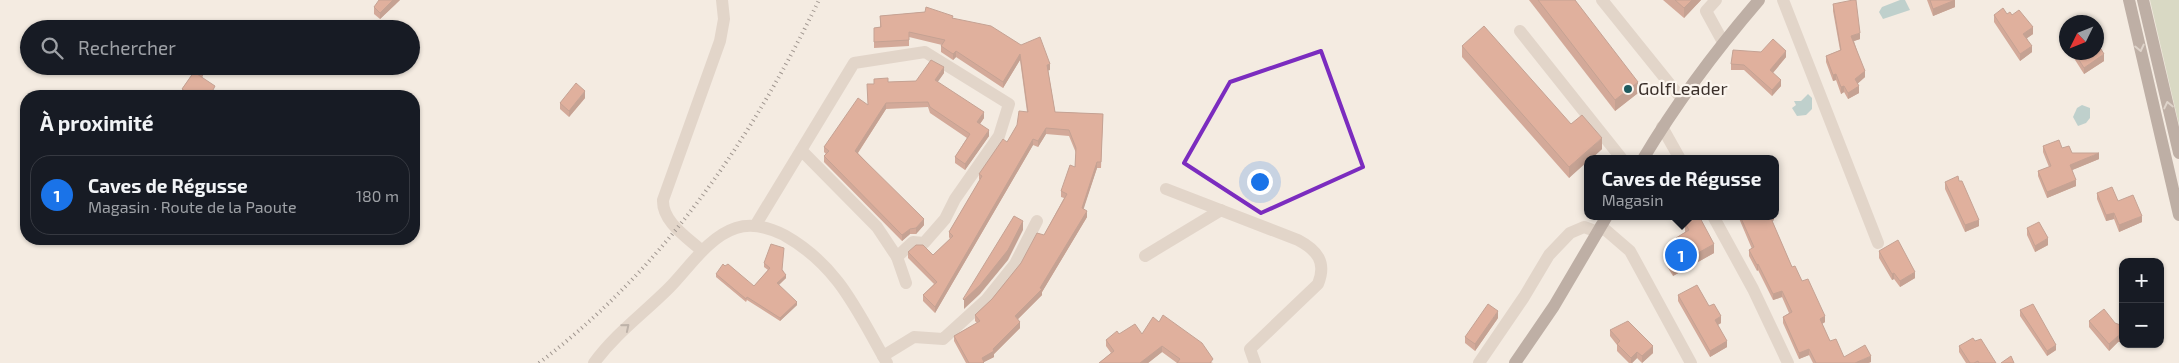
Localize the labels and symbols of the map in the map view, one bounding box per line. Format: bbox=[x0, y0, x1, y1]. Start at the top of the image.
north arrow bbox=[2059, 15, 2104, 60]
one-way arrow bbox=[2134, 43, 2145, 52]
place label: GolfLeader bbox=[1638, 77, 1728, 99]
marker: GolfLeader bbox=[1622, 83, 1634, 95]
one-way arrow bbox=[2163, 101, 2174, 110]
your location bbox=[1247, 169, 1273, 195]
pin: 1 bbox=[1665, 236, 1697, 274]
one-way arrow bbox=[621, 323, 630, 332]

